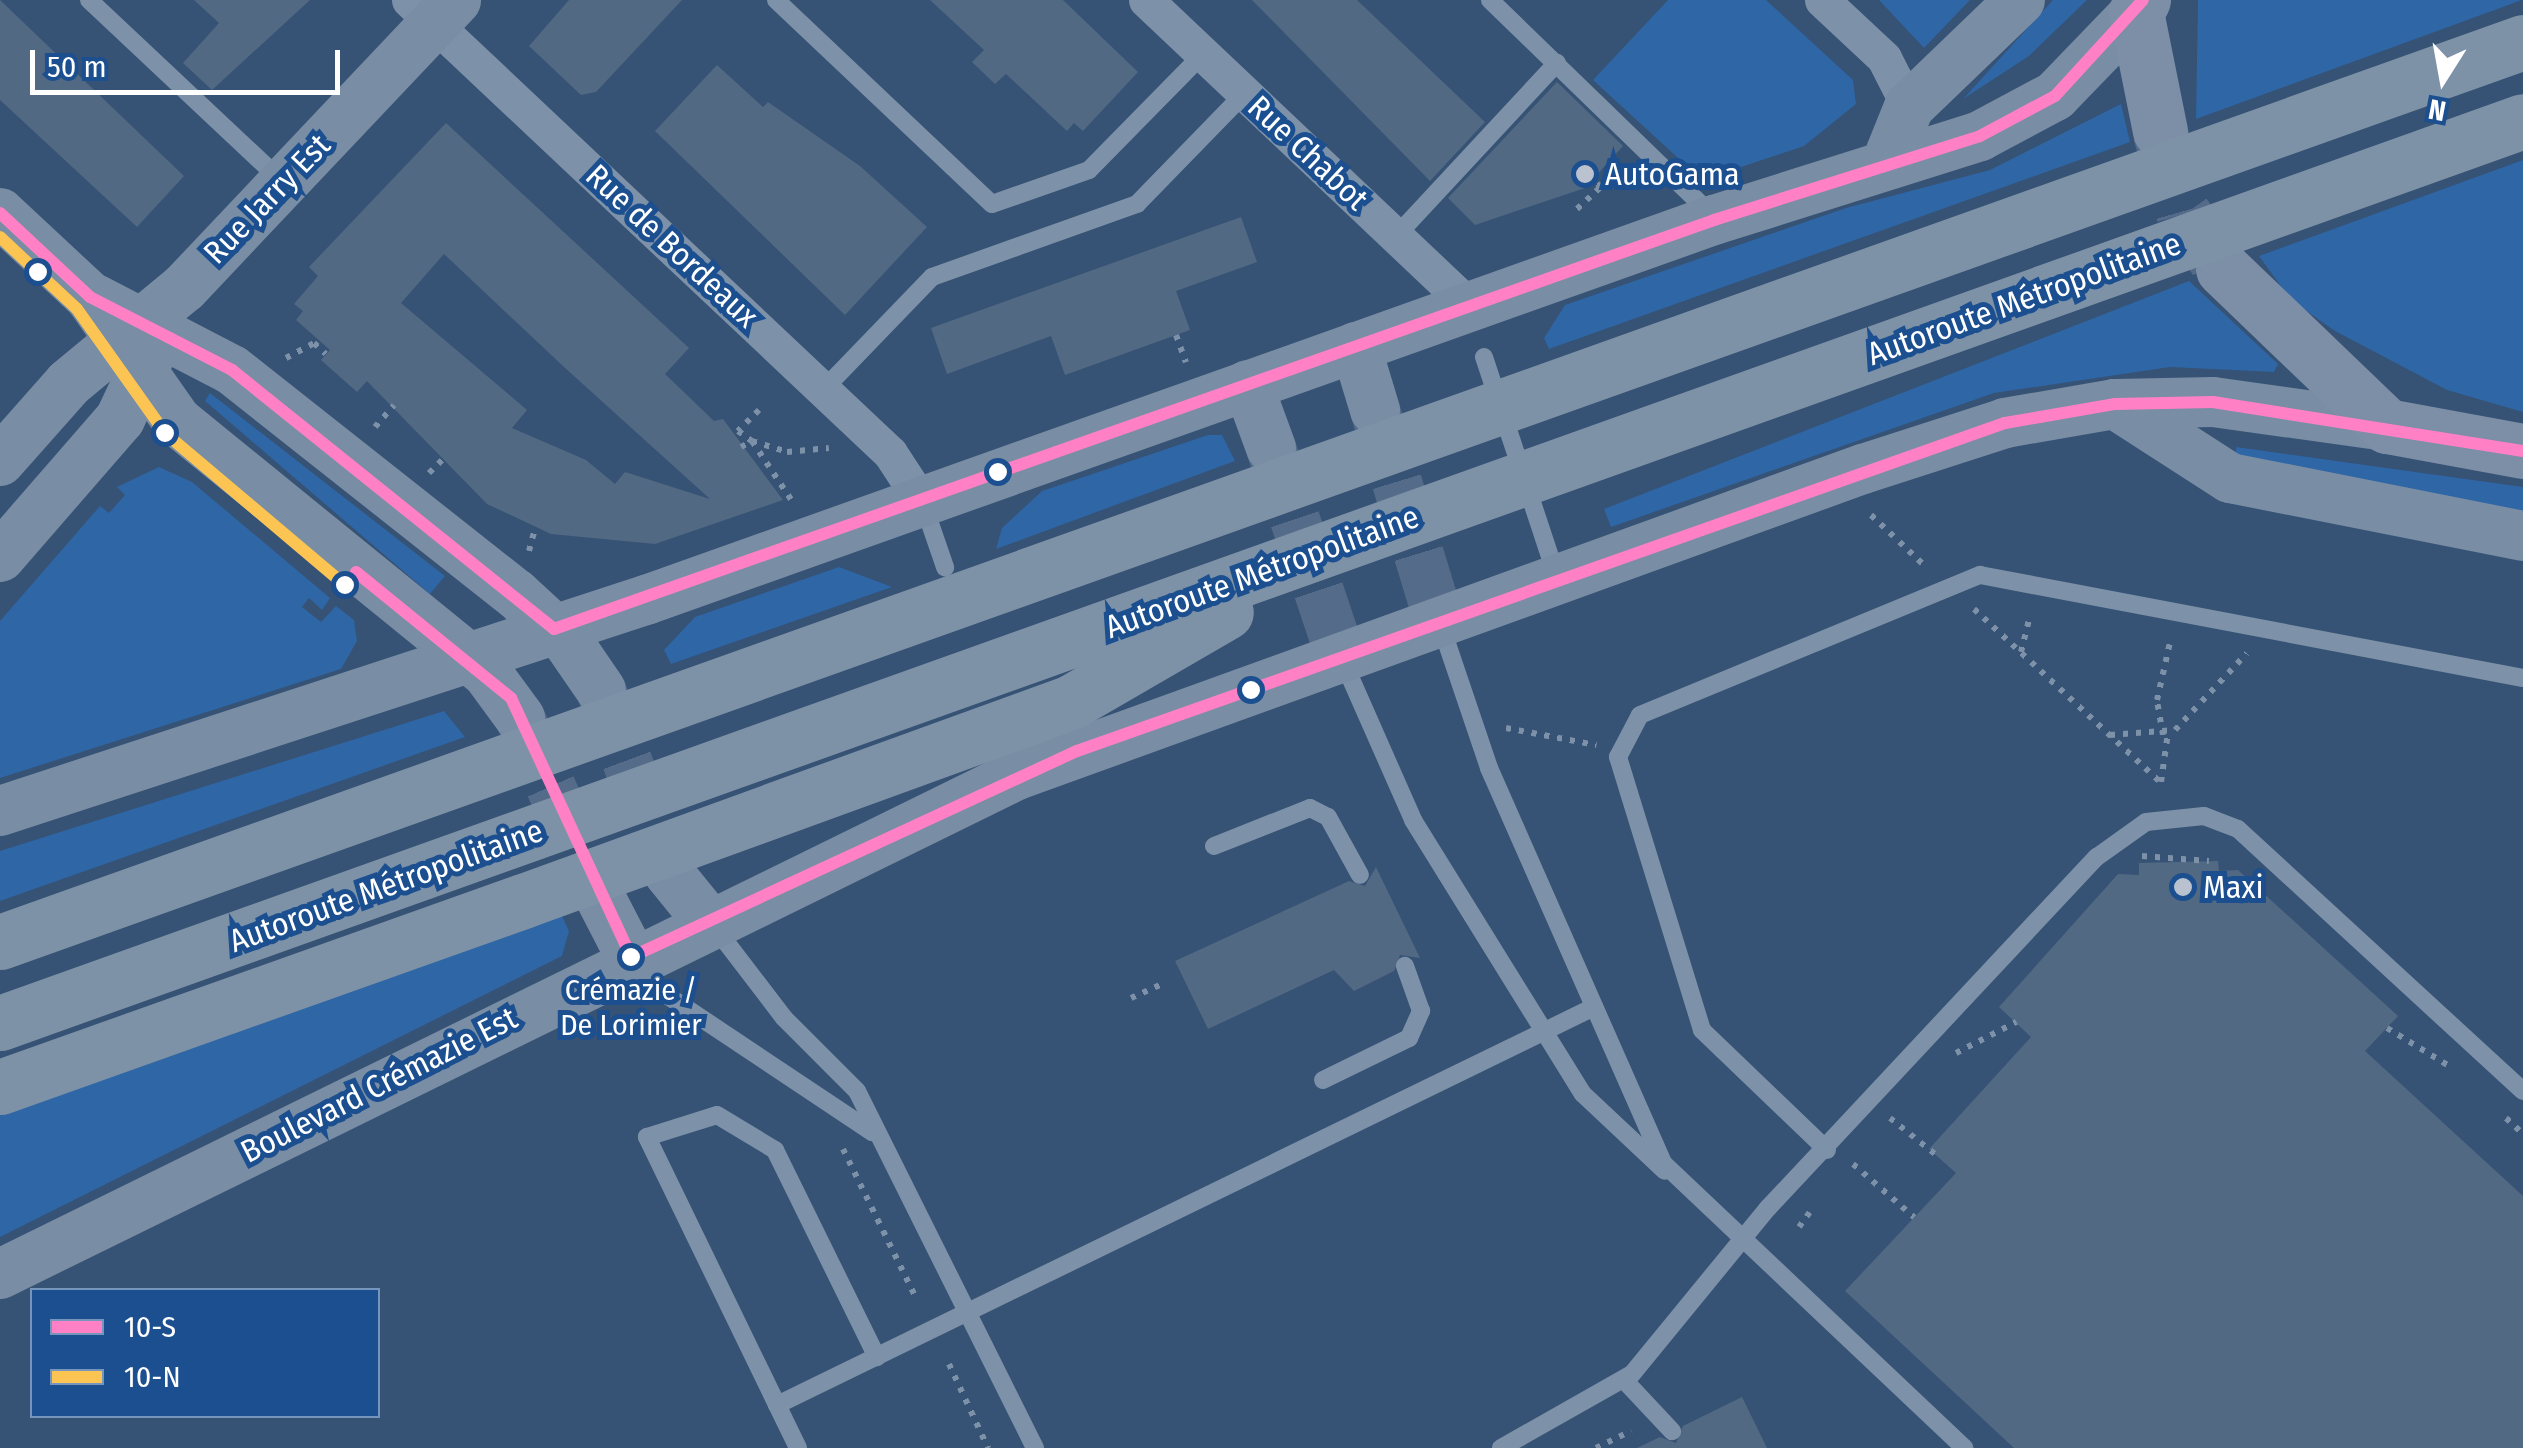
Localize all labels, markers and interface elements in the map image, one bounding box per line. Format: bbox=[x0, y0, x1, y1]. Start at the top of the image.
scale bar bbox=[35, 30, 345, 92]
north arrow bbox=[2393, 30, 2493, 130]
text: 50 m bbox=[47, 49, 107, 85]
street label: Rue Chabot bbox=[1240, 88, 1376, 218]
text: N bbox=[2426, 92, 2449, 128]
street label: Rue Jarry Est bbox=[196, 126, 338, 272]
place label: AutoGama bbox=[1605, 155, 1740, 193]
street label: Rue de Bordeaux bbox=[578, 156, 766, 336]
marker: AutoGama bbox=[1574, 163, 1596, 185]
street label: Autoroute Métropolitaine bbox=[1862, 224, 2186, 374]
unlabelled marker bbox=[28, 262, 48, 282]
unlabelled marker bbox=[155, 423, 175, 443]
unlabelled marker bbox=[988, 462, 1008, 482]
street label: Autoroute Métropolitaine bbox=[1100, 497, 1424, 647]
unlabelled marker bbox=[335, 575, 355, 595]
unlabelled marker bbox=[1241, 680, 1261, 700]
street label: Autoroute Métropolitaine bbox=[224, 811, 548, 961]
place label: Maxi bbox=[2203, 868, 2264, 906]
marker: Maxi bbox=[2172, 876, 2194, 898]
marker: Crémazie / De Lorimier bbox=[621, 947, 641, 967]
place label: Crémazie / De Lorimier bbox=[560, 972, 702, 1042]
street label: Boulevard Crémazie Est bbox=[235, 999, 523, 1171]
legend bbox=[30, 1288, 380, 1418]
text: 10-S bbox=[124, 1309, 176, 1345]
text: 10-N bbox=[124, 1359, 181, 1395]

